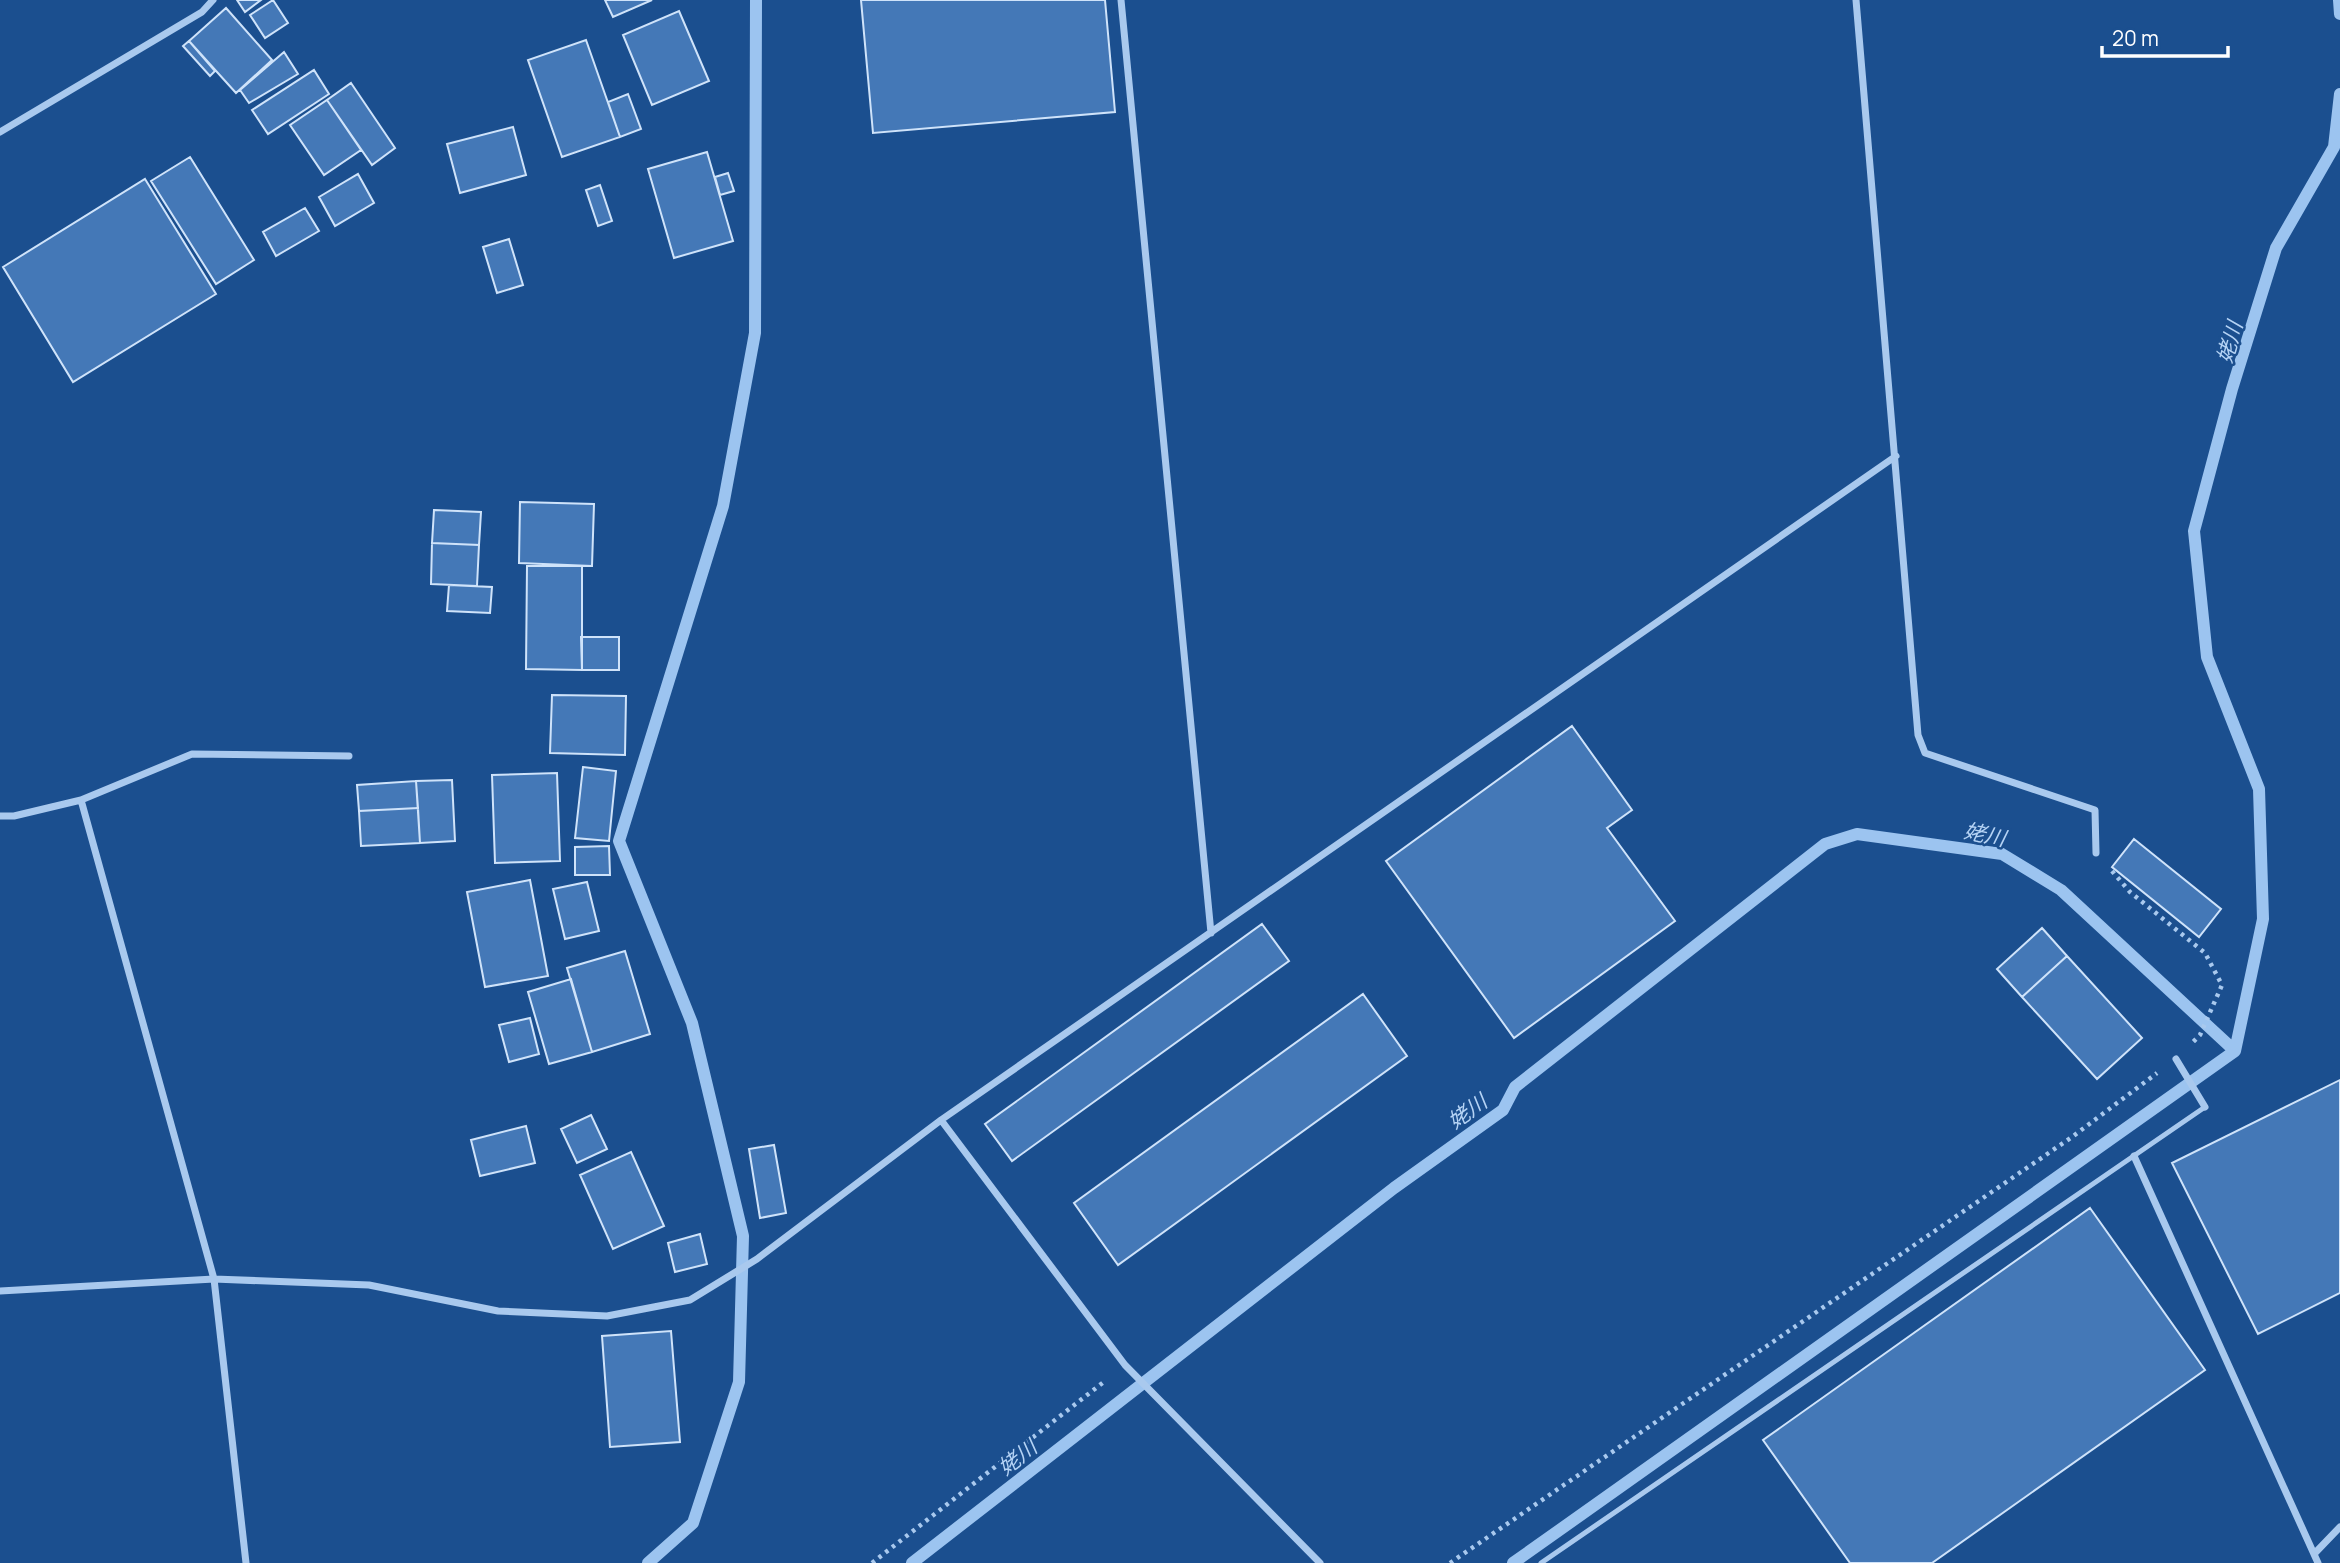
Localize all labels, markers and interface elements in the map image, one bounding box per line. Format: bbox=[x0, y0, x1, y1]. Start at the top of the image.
scale bar bbox=[2102, 14, 2228, 58]
text: 20 m bbox=[2112, 24, 2159, 52]
water label: 姥川 bbox=[2210, 316, 2249, 366]
water label: 姥川 bbox=[1962, 816, 2010, 852]
water label: 姥川 bbox=[1442, 1086, 1494, 1135]
water label: 姥川 bbox=[992, 1432, 1044, 1481]

